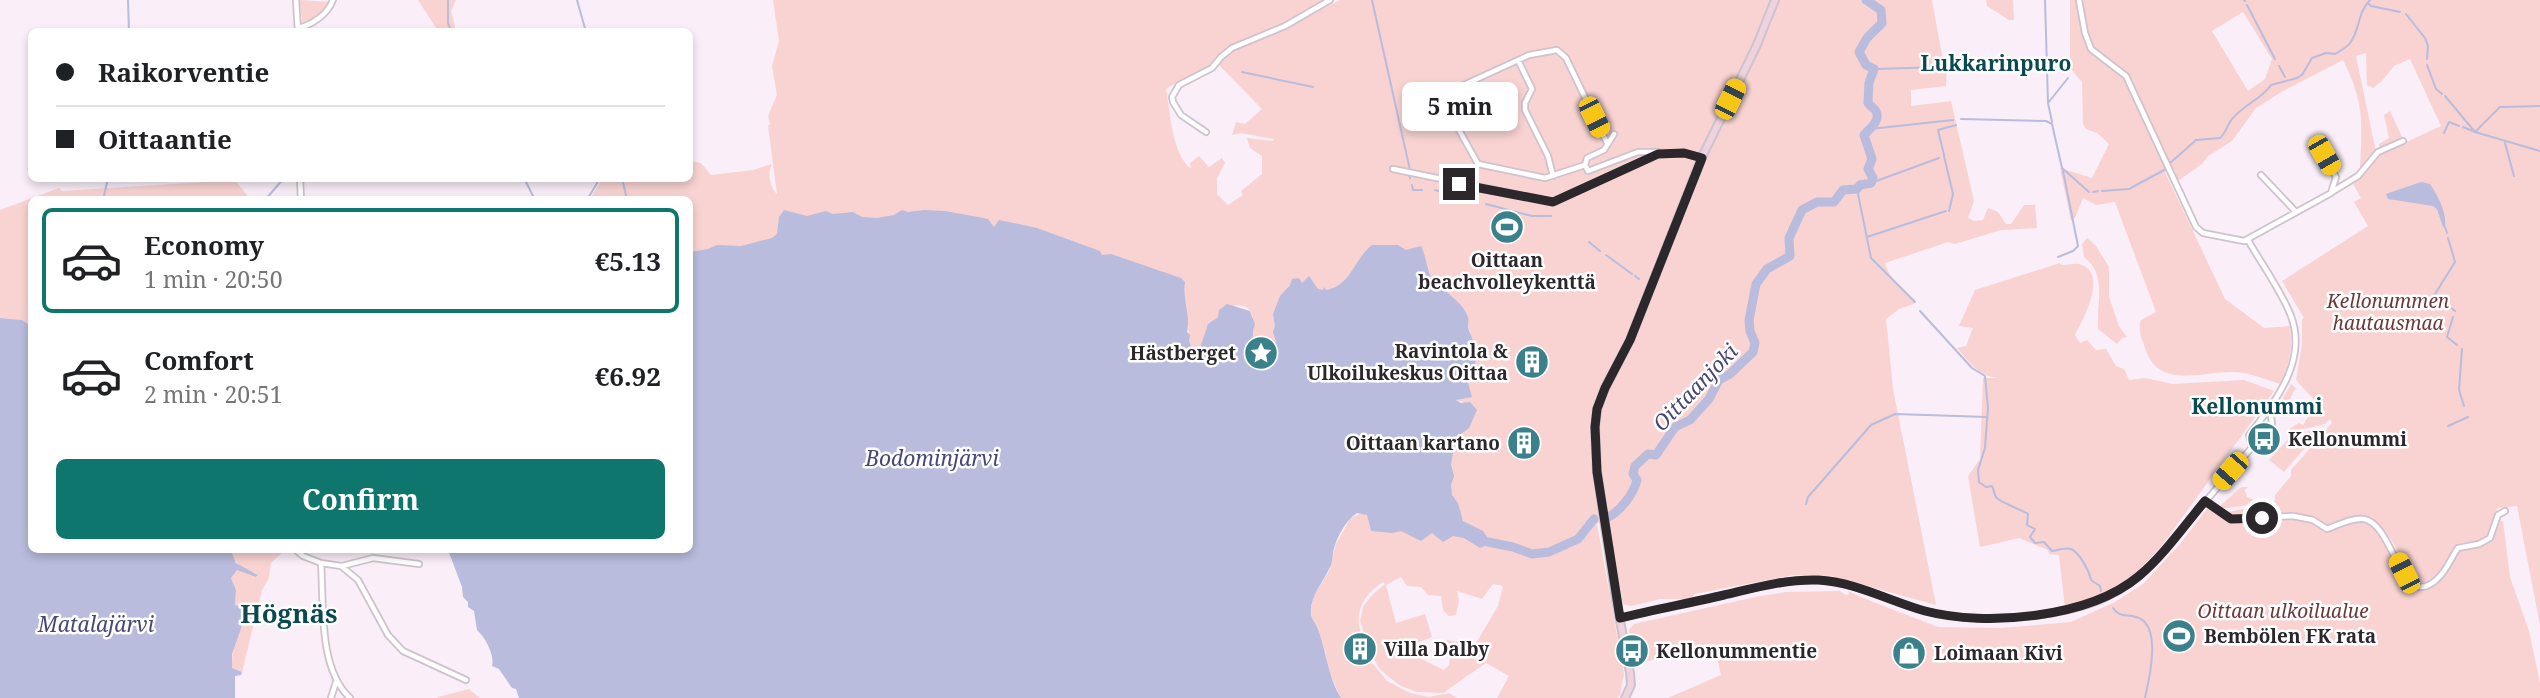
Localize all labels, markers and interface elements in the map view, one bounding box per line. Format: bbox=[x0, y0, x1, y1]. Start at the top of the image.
district label: Lukkarinpuro bbox=[1921, 49, 2071, 77]
text: Raikorventie bbox=[98, 54, 269, 90]
car bbox=[1712, 76, 1749, 122]
callout: 5 min bbox=[1401, 82, 1517, 132]
text: 5 min bbox=[1427, 90, 1493, 122]
car bbox=[1576, 94, 1613, 140]
text: Oittaantie bbox=[98, 121, 232, 157]
car bbox=[2305, 132, 2344, 178]
route end bbox=[1443, 168, 1475, 200]
sports icon: Oittaan beachvolleykenttä bbox=[1488, 208, 1526, 246]
text: Economy bbox=[144, 227, 264, 263]
icon: car bbox=[60, 229, 123, 292]
text: €5.13 bbox=[595, 243, 661, 279]
place label: Oittaan beachvolleykenttä bbox=[1418, 247, 1596, 295]
text: 1 min · 20:50 bbox=[144, 263, 282, 295]
park label: Kellonummen hautausmaa bbox=[2326, 288, 2450, 336]
place icon: Hästberget bbox=[1242, 334, 1280, 372]
water label: Oittaanjoki bbox=[1646, 337, 1744, 437]
place label: Ravintola & Ulkoilukeskus Oittaa bbox=[1307, 338, 1508, 386]
place label: Hästberget bbox=[1130, 340, 1236, 366]
text: Comfort bbox=[144, 342, 254, 378]
building icon: Ravintola & Ulkoilukeskus Oittaa bbox=[1513, 343, 1551, 381]
icon: car bbox=[60, 344, 123, 407]
text: €6.92 bbox=[595, 358, 661, 394]
text: 2 min · 20:51 bbox=[144, 378, 282, 410]
district label: Kellonummi bbox=[2191, 392, 2323, 420]
bus stop icon: Kellonummi bbox=[2245, 420, 2283, 458]
building icon: Oittaan kartano bbox=[1505, 424, 1543, 462]
place label: Kellonummi bbox=[2288, 426, 2407, 452]
place label: Oittaan kartano bbox=[1346, 430, 1500, 456]
water label: Bodominjärvi bbox=[864, 444, 999, 472]
car bbox=[2209, 448, 2252, 494]
button: Confirm bbox=[56, 459, 665, 539]
route start bbox=[2246, 502, 2278, 534]
car bbox=[2386, 550, 2423, 596]
district label: Högnäs bbox=[240, 595, 338, 631]
park label: Oittaan ulkoilualue bbox=[2197, 598, 2369, 624]
water label: Matalajärvi bbox=[37, 610, 155, 638]
sports icon: Bembölen FK rata bbox=[2160, 617, 2198, 655]
place label: Bembölen FK rata bbox=[2204, 623, 2376, 649]
building icon: Villa Dalby bbox=[1341, 630, 1379, 668]
bus stop icon: Kellonummentie bbox=[1613, 632, 1651, 670]
shop icon: Loimaan Kivi bbox=[1890, 634, 1928, 672]
place label: Villa Dalby bbox=[1384, 636, 1489, 662]
place label: Kellonummentie bbox=[1656, 638, 1817, 664]
place label: Loimaan Kivi bbox=[1934, 640, 2063, 666]

